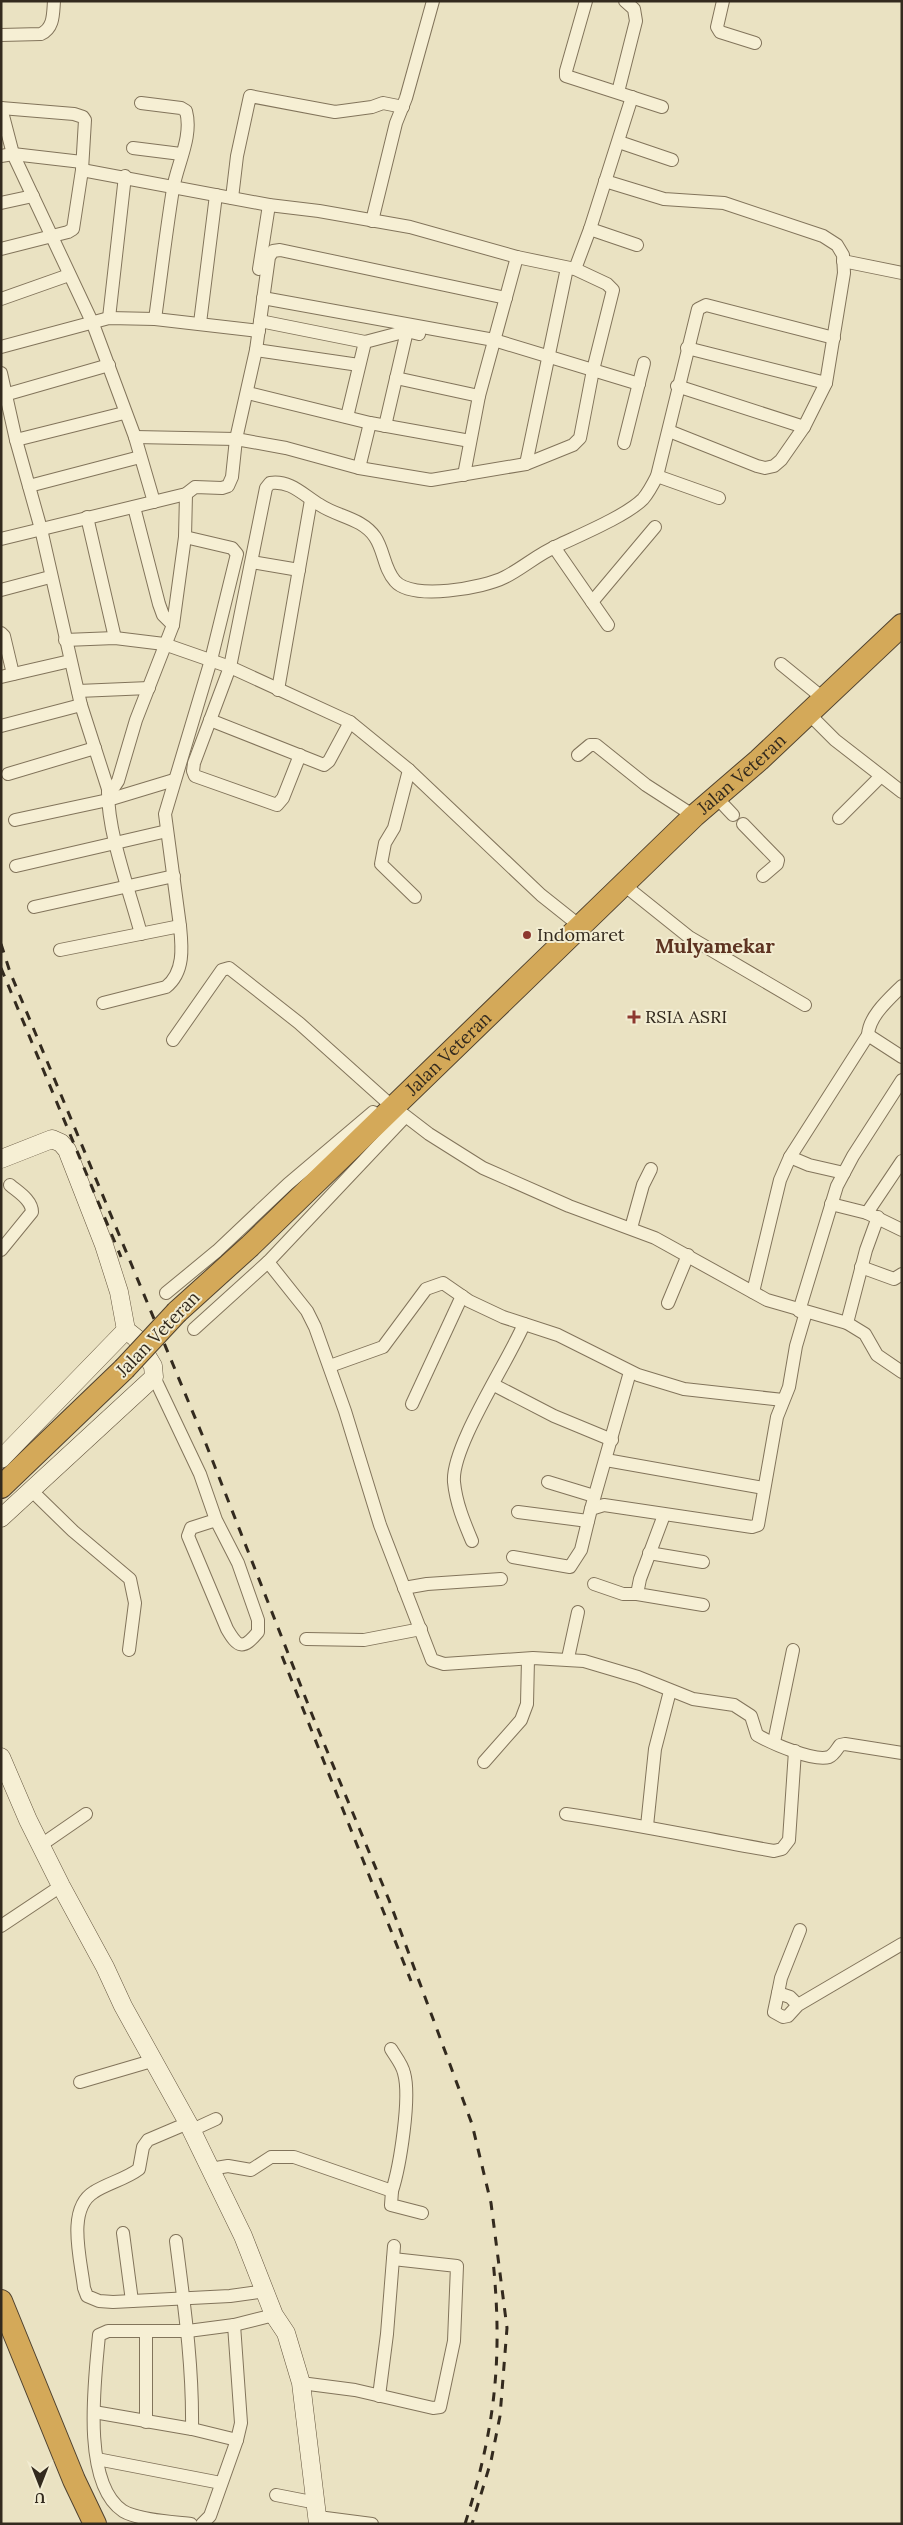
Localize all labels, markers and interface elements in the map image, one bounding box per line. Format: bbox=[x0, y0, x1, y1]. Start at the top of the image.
street label: Jalan Veteran bbox=[691, 728, 791, 820]
place label: Indomaret bbox=[537, 923, 625, 946]
marker: Indomaret bbox=[521, 929, 533, 941]
district label: Mulyamekar bbox=[655, 933, 775, 958]
place label: RSIA ASRI bbox=[645, 1005, 727, 1028]
street label: Jalan Veteran bbox=[400, 1006, 496, 1101]
marker: RSIA ASRI bbox=[627, 1010, 641, 1024]
street label: Jalan Veteran bbox=[110, 1286, 204, 1382]
north arrow bbox=[15, 2460, 65, 2510]
text: U bbox=[34, 2489, 45, 2507]

